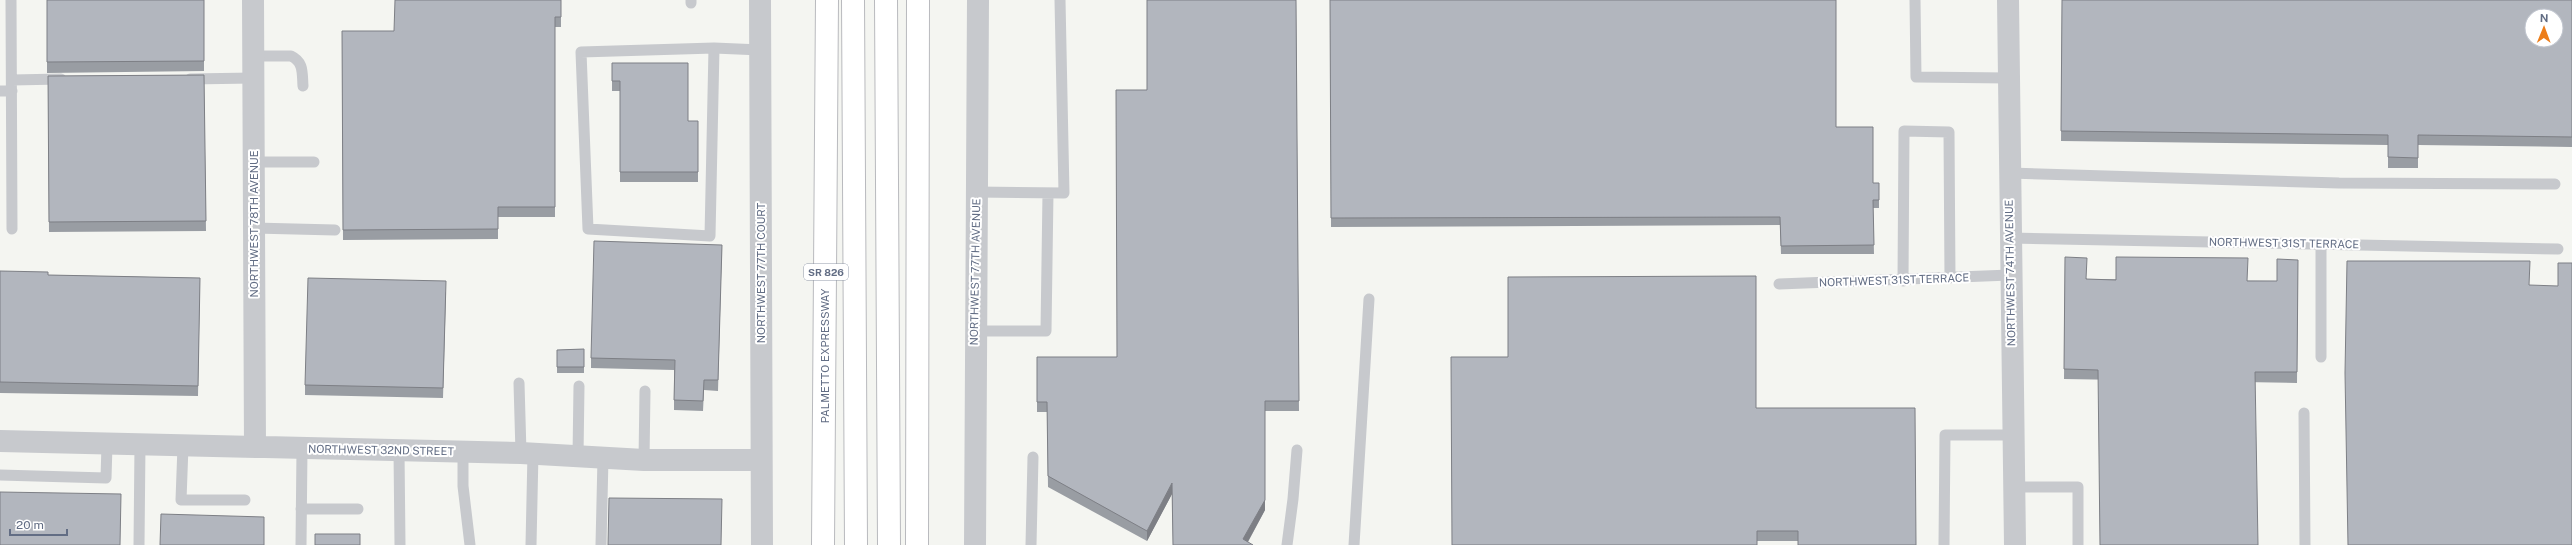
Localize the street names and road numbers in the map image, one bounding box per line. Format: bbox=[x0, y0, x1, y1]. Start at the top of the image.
street label: NORTHWEST 78TH AVENUE bbox=[248, 150, 260, 298]
street label: NORTHWEST 77TH AVENUE bbox=[968, 198, 982, 346]
street label: NORTHWEST 74TH AVENUE bbox=[2003, 199, 2017, 346]
street label: NORTHWEST 77TH COURT bbox=[755, 202, 767, 343]
street label: NORTHWEST 31ST TERRACE bbox=[2209, 236, 2359, 250]
road number: SR 826 bbox=[804, 264, 848, 280]
street label: NORTHWEST 31ST TERRACE bbox=[1819, 271, 1970, 289]
street label: PALMETTO EXPRESSWAY bbox=[819, 288, 831, 423]
street label: NORTHWEST 32ND STREET bbox=[308, 443, 455, 457]

